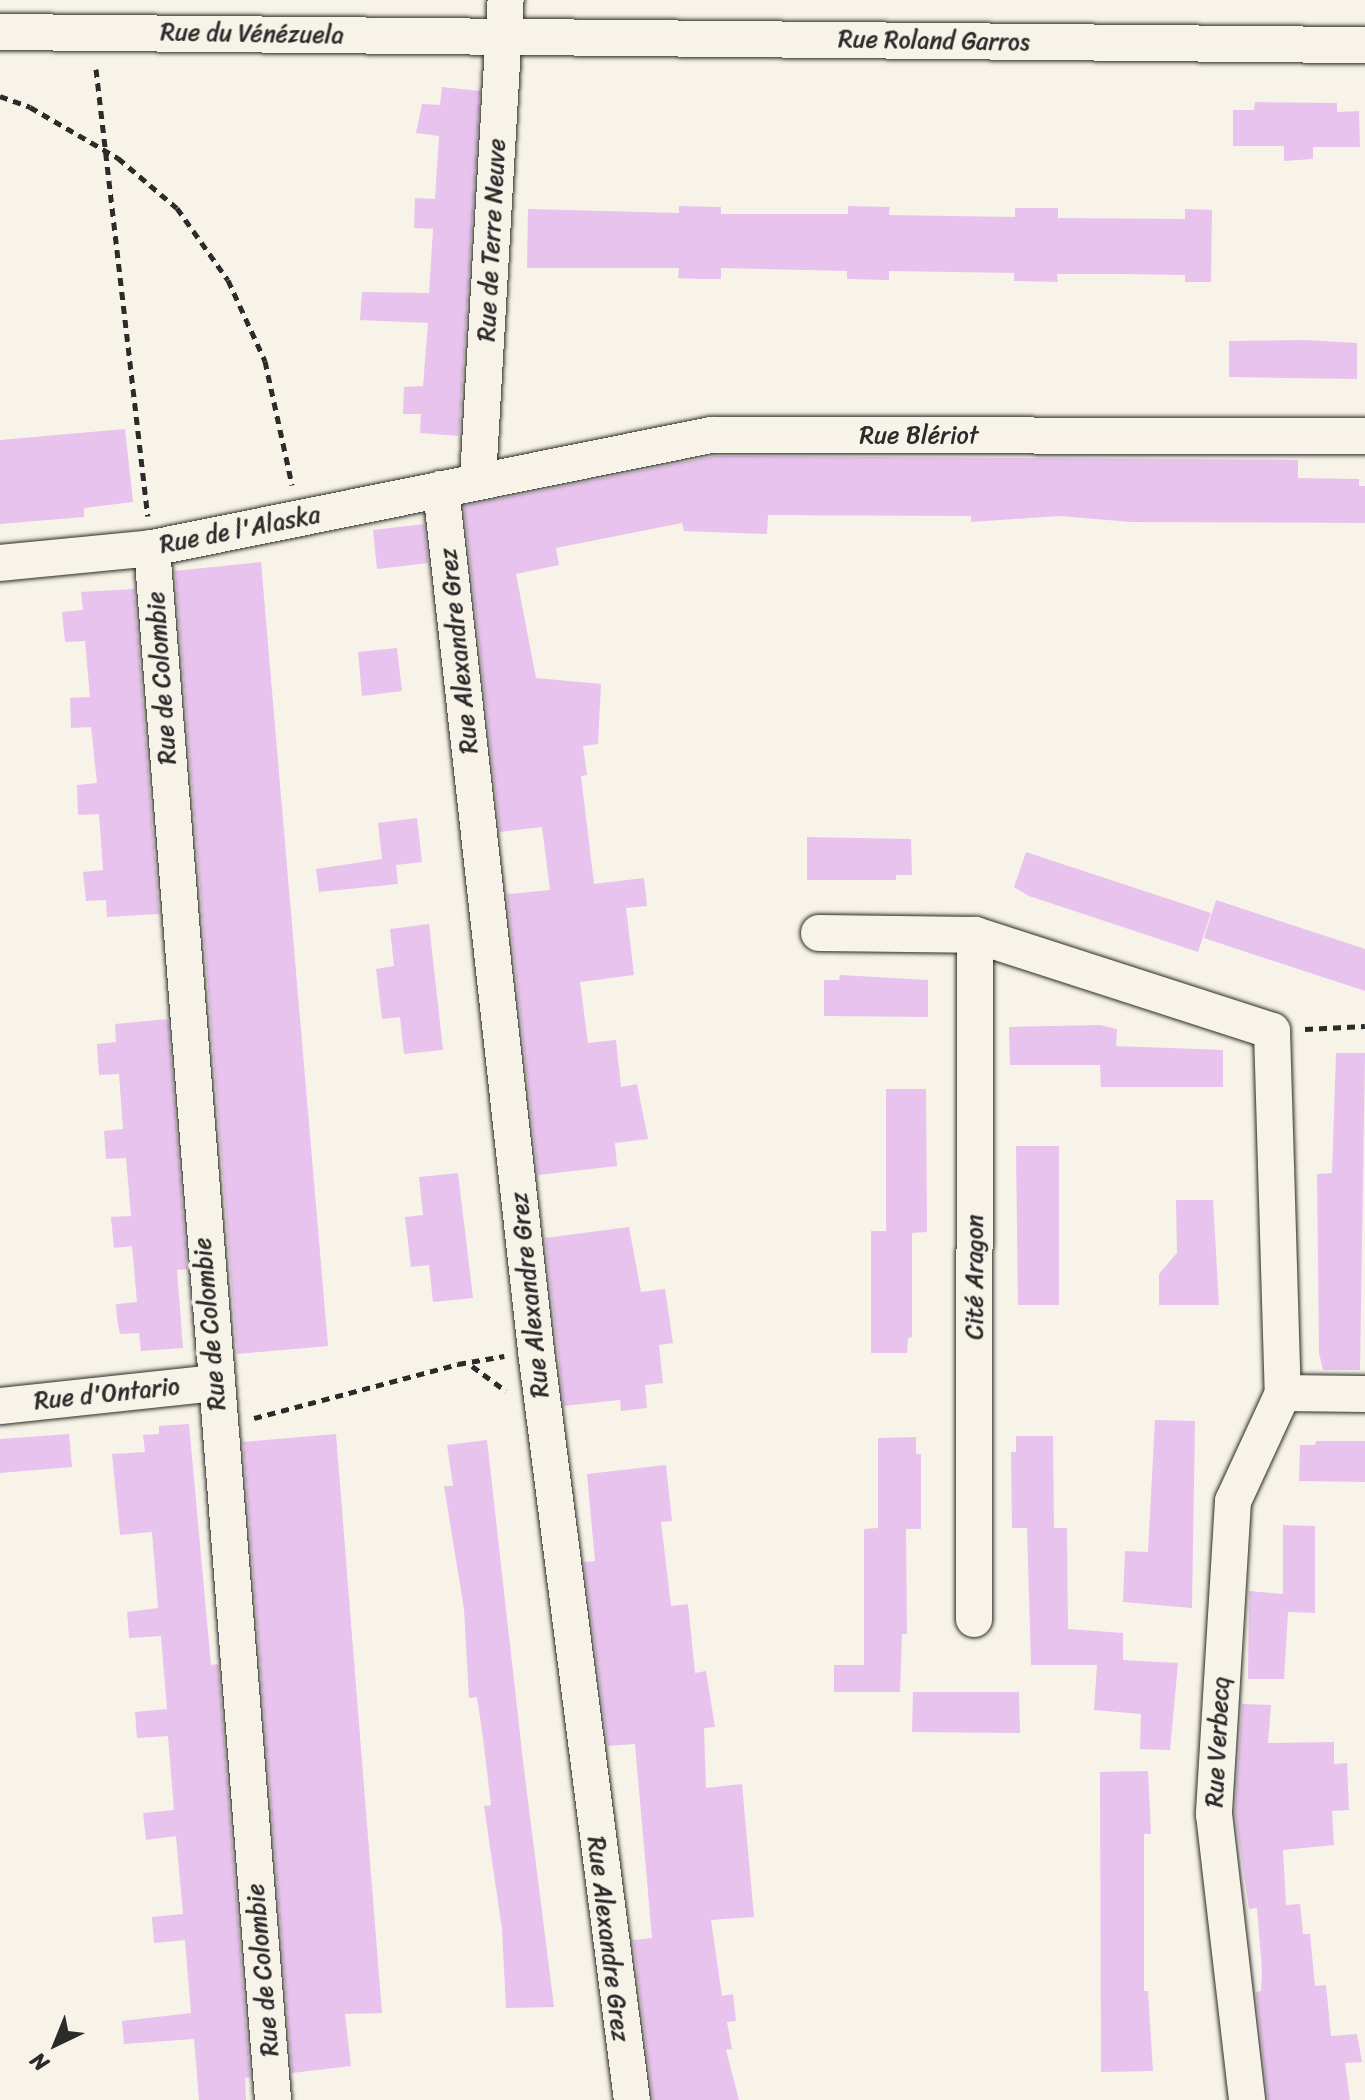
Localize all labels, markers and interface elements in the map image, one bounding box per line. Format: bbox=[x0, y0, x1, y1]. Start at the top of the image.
street label: Rue du Vénézuela bbox=[160, 18, 344, 50]
street label: Rue Roland Garros bbox=[838, 25, 1030, 57]
street label: Rue de Terre Neuve bbox=[472, 138, 512, 342]
street label: Rue Blériot bbox=[860, 422, 978, 450]
street label: Rue de l'Alaska bbox=[158, 500, 322, 560]
street label: Rue Alexandre Grez bbox=[434, 547, 484, 755]
street label: Rue de Colombie bbox=[142, 590, 182, 766]
street label: Rue Alexandre Grez bbox=[505, 1191, 555, 1399]
street label: Cité Aragon bbox=[961, 1214, 989, 1340]
street label: Rue de Colombie bbox=[188, 1236, 232, 1412]
street label: Rue d'Ontario bbox=[33, 1372, 181, 1416]
street label: Rue Verbecq bbox=[1200, 1677, 1236, 1807]
street label: Rue Alexandre Grez bbox=[581, 1834, 635, 2044]
street label: Rue de Colombie bbox=[241, 1882, 285, 2058]
north arrow bbox=[16, 2004, 96, 2084]
text: N bbox=[20, 2042, 58, 2081]

